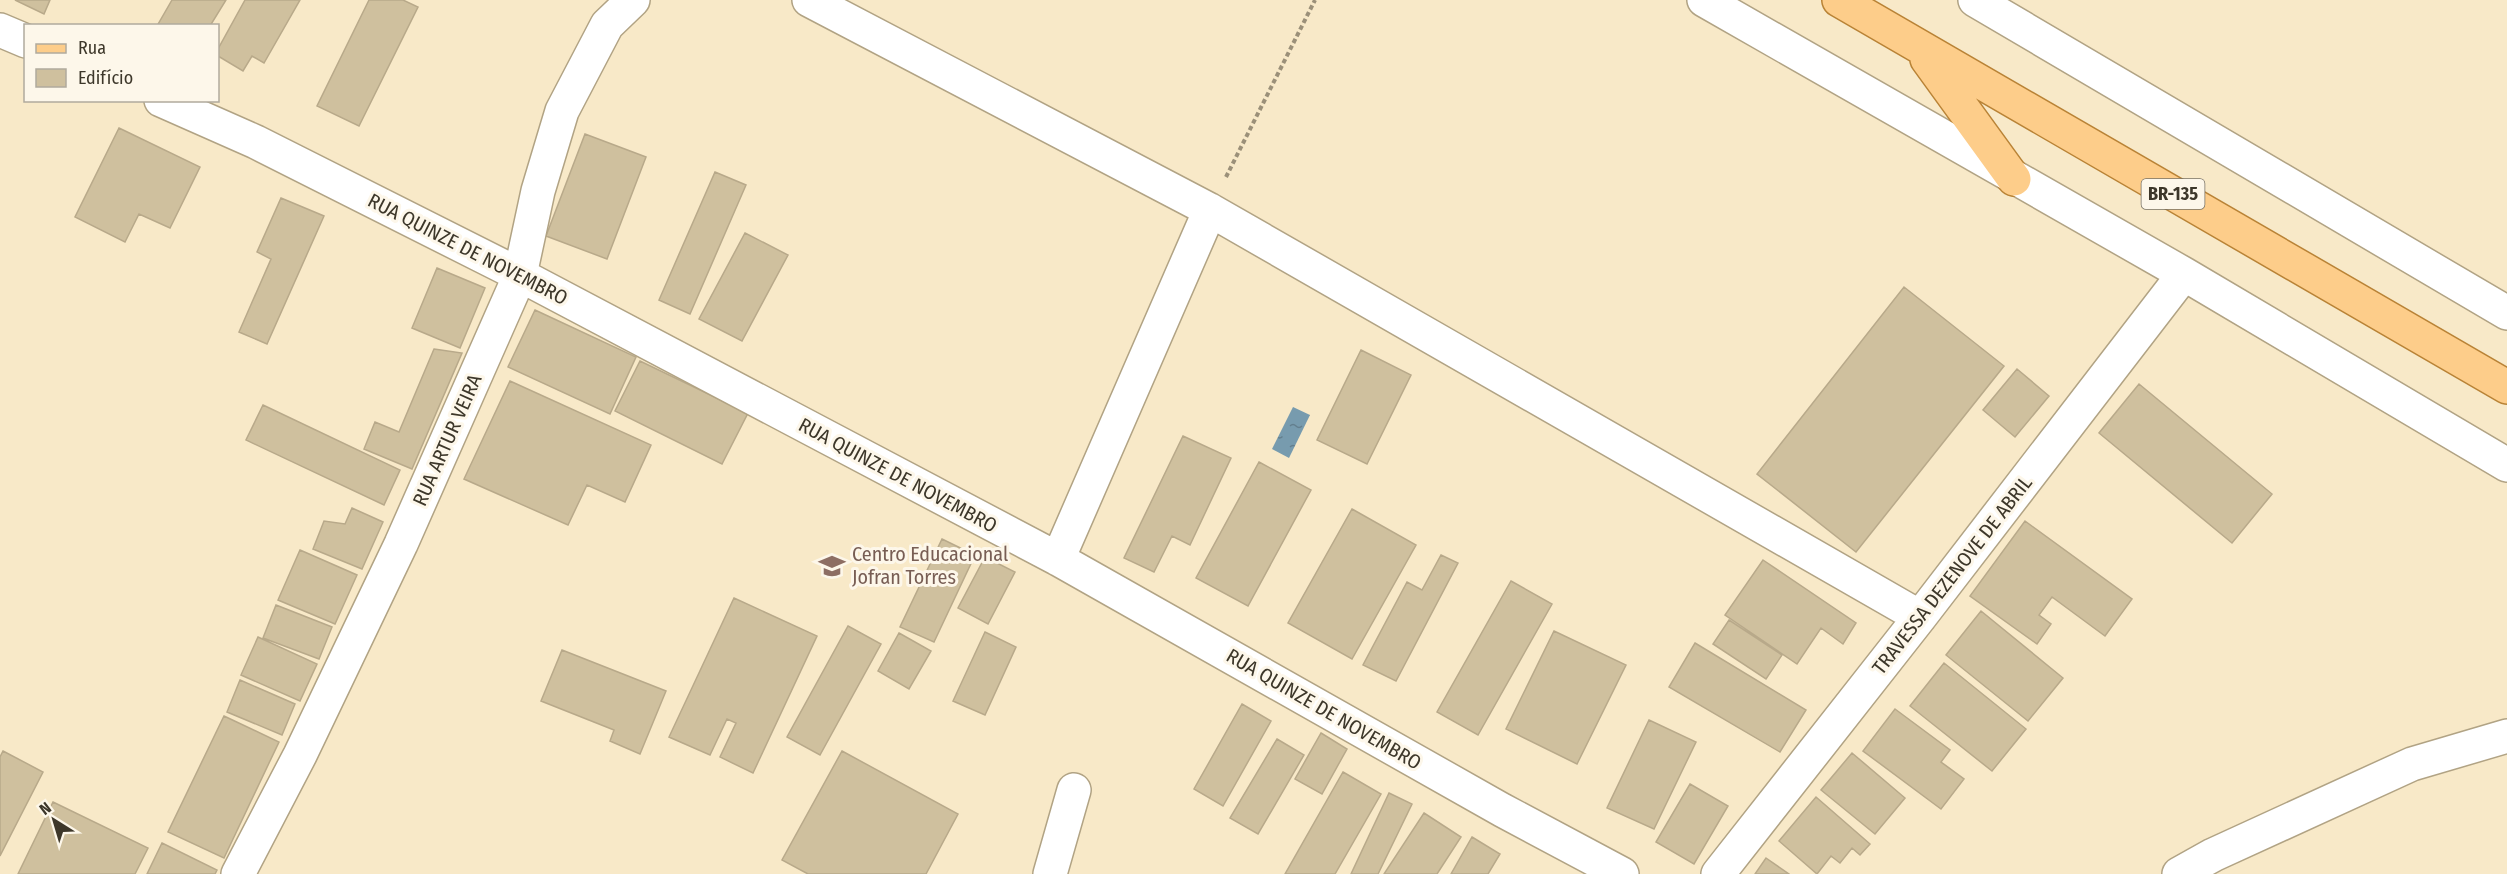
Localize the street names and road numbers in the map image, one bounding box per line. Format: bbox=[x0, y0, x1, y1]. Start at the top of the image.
road number: BR-135 bbox=[2142, 179, 2204, 209]
street label: RUA QUINZE DE NOVEMBRO bbox=[364, 188, 572, 310]
street label: RUA ARTUR VEIRA bbox=[407, 370, 487, 509]
street label: RUA QUINZE DE NOVEMBRO bbox=[795, 413, 1001, 537]
street label: TRAVESSA DEZENOVE DE ABRIL bbox=[1867, 471, 2037, 679]
street label: RUA QUINZE DE NOVEMBRO bbox=[1222, 643, 1426, 775]

